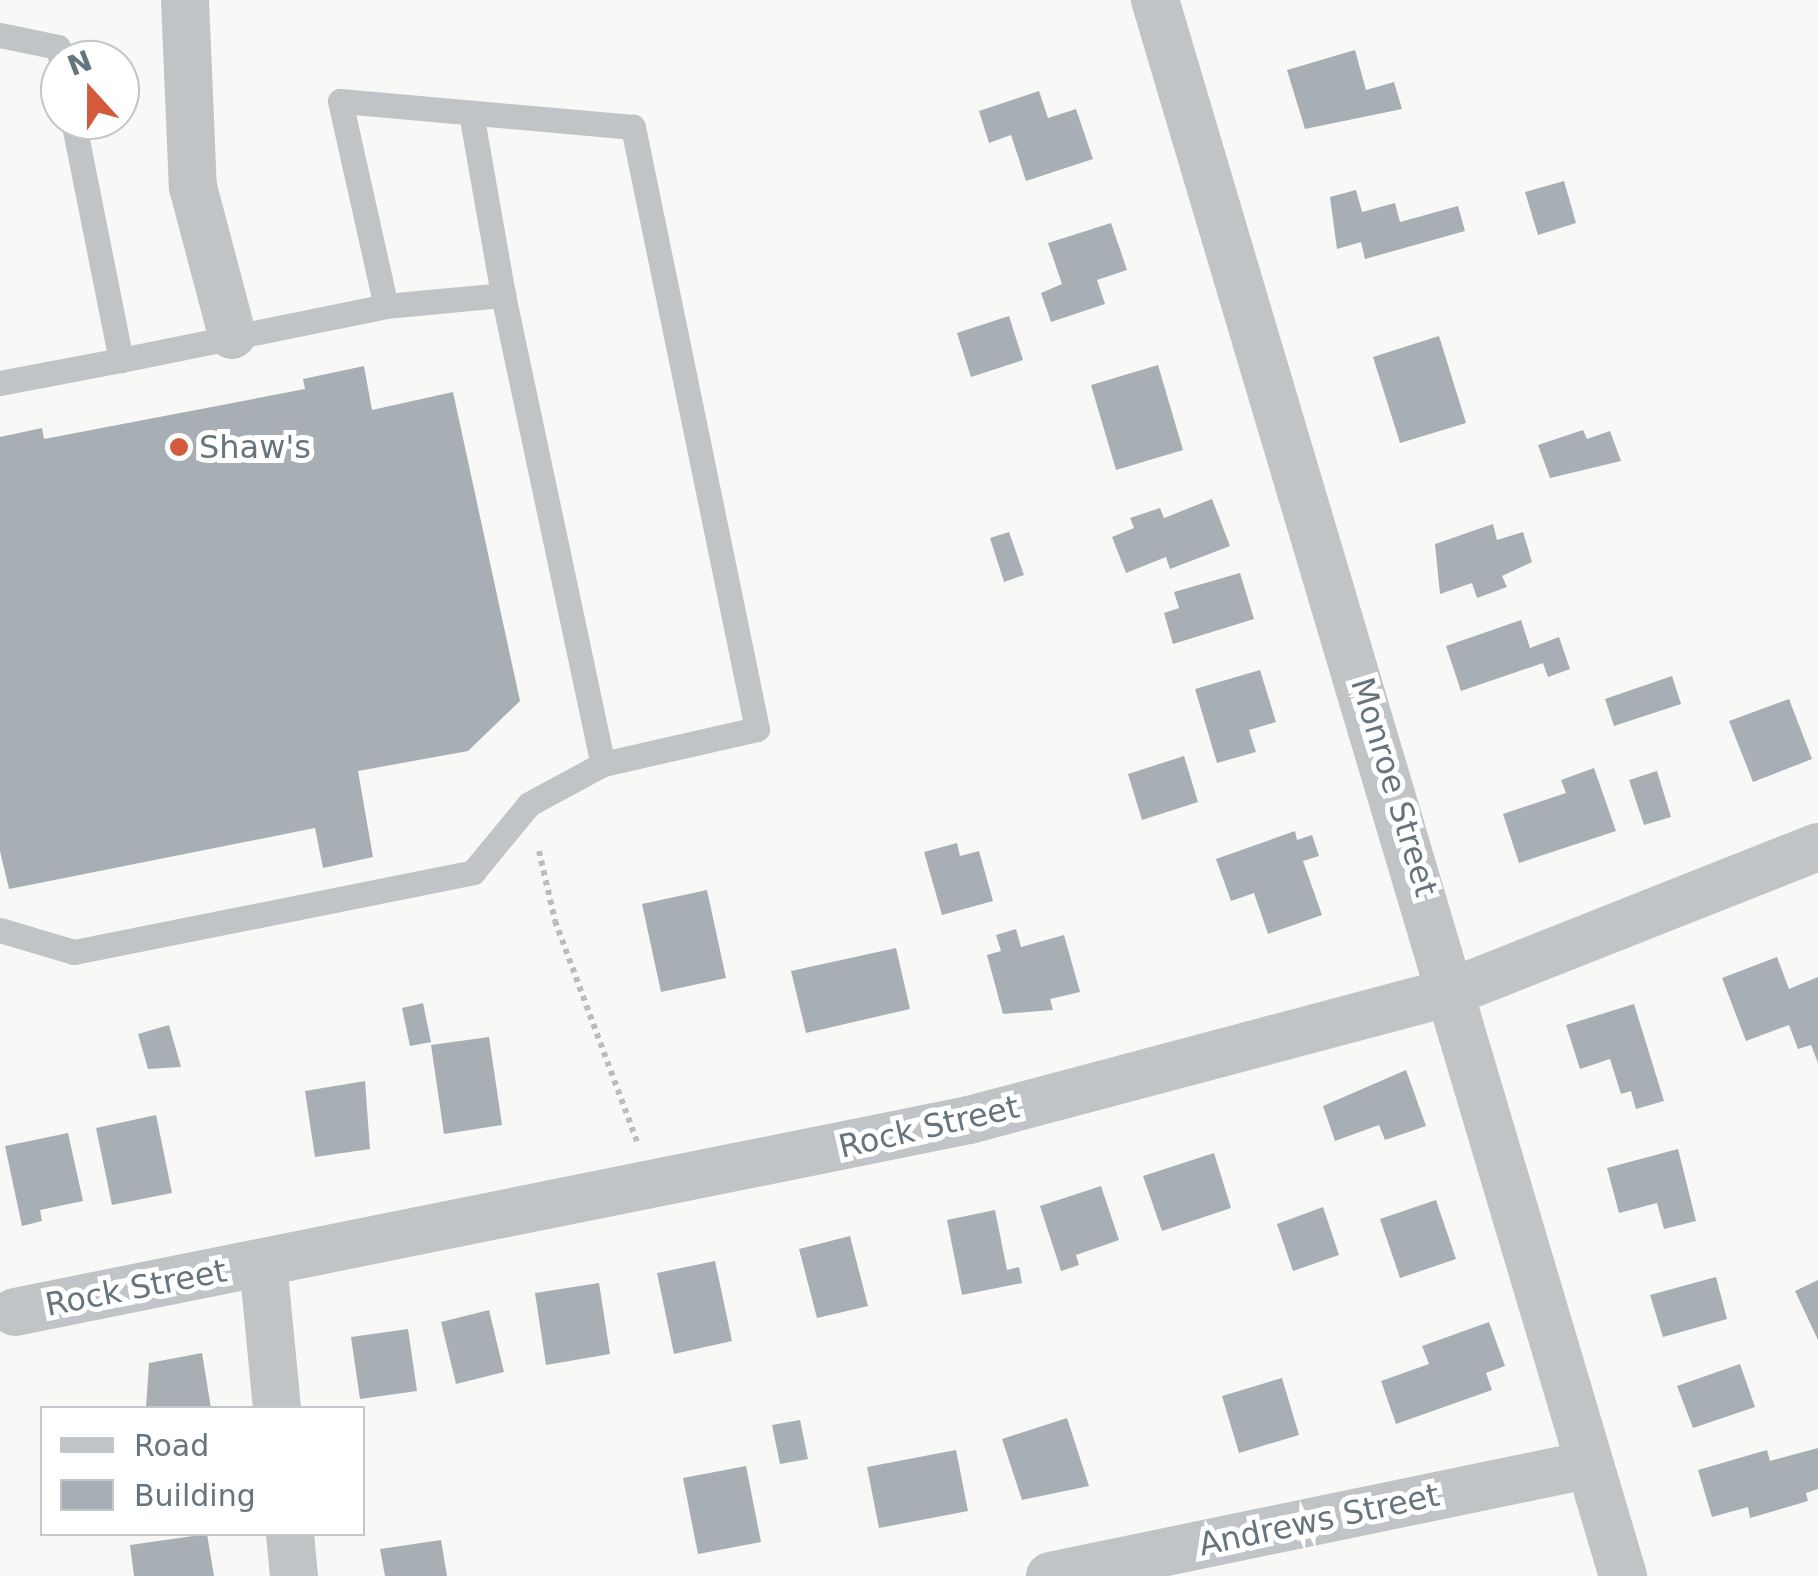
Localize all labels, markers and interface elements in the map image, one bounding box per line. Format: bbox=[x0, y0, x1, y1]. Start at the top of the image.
north arrow bbox=[40, 40, 140, 140]
text: N bbox=[63, 44, 97, 83]
place label: Shaw's bbox=[199, 428, 311, 466]
marker: Shaw's bbox=[168, 436, 190, 458]
street label: Monroe Street bbox=[1343, 673, 1445, 901]
street label: Rock Street bbox=[835, 1088, 1023, 1166]
street label: Rock Street bbox=[42, 1252, 230, 1324]
legend bbox=[40, 1406, 365, 1536]
text: Road bbox=[134, 1428, 209, 1463]
street label: Andrews Street bbox=[1195, 1476, 1443, 1564]
text: Building bbox=[134, 1478, 256, 1513]

